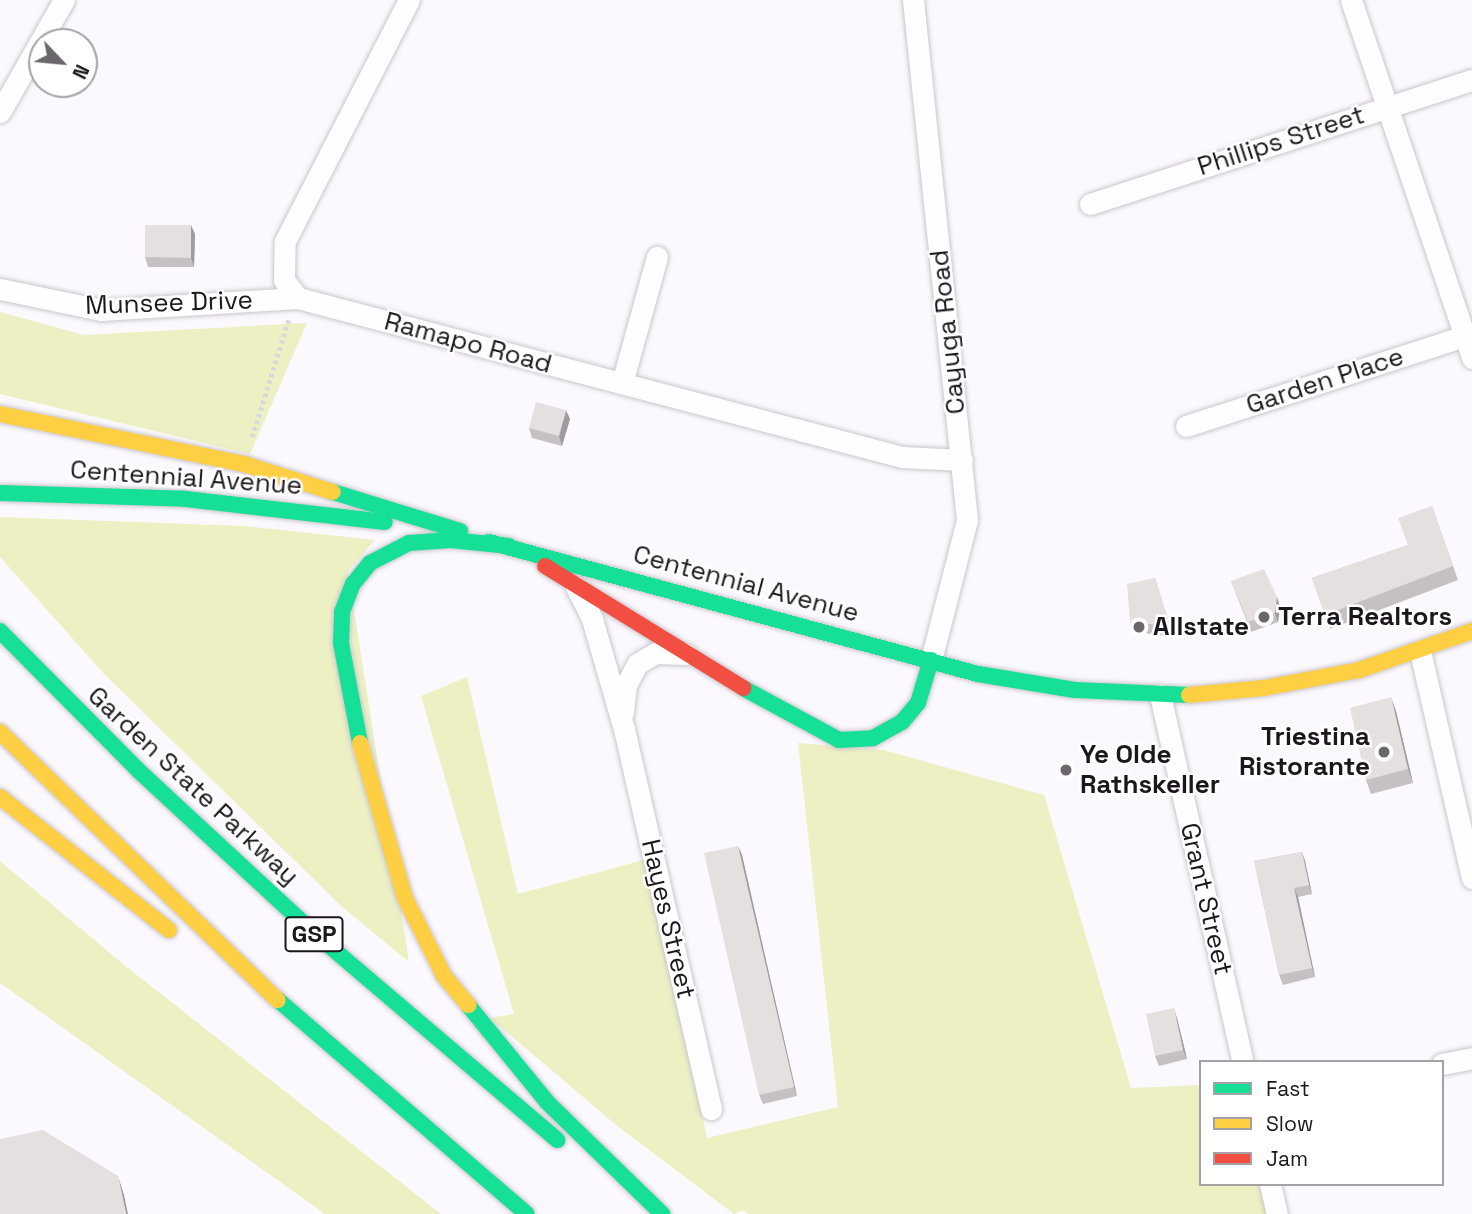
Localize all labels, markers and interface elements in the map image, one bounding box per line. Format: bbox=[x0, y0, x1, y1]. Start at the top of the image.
north arrow bbox=[28, 28, 98, 98]
text: N bbox=[67, 60, 95, 83]
street label: Phillips Street bbox=[1194, 99, 1368, 183]
street label: Cayuga Road bbox=[924, 248, 972, 416]
street label: Munsee Drive bbox=[85, 284, 253, 322]
street label: Ramapo Road bbox=[381, 306, 555, 380]
street label: Garden Place bbox=[1242, 341, 1408, 421]
street label: Centennial Avenue bbox=[69, 454, 303, 502]
street label: Centennial Avenue bbox=[630, 539, 862, 629]
place label: Terra Realtors bbox=[1278, 601, 1452, 633]
marker: Terra Realtors bbox=[1256, 609, 1272, 625]
place label: Allstate bbox=[1153, 611, 1249, 643]
marker: Allstate bbox=[1131, 619, 1147, 635]
street label: Garden State Parkway bbox=[81, 680, 305, 892]
place label: Triestina Ristorante bbox=[1239, 721, 1370, 782]
place label: Ye Olde Rathskeller bbox=[1080, 739, 1220, 800]
marker: Triestina Ristorante bbox=[1376, 744, 1392, 760]
marker: Ye Olde Rathskeller bbox=[1058, 762, 1074, 778]
street label: Grant Street bbox=[1173, 820, 1239, 978]
street label: Hayes Street bbox=[634, 836, 702, 1002]
road number: GSP bbox=[284, 914, 344, 954]
legend bbox=[1199, 1060, 1444, 1186]
text: Fast bbox=[1266, 1075, 1310, 1102]
text: Slow bbox=[1266, 1110, 1314, 1137]
text: Jam bbox=[1266, 1145, 1308, 1172]

